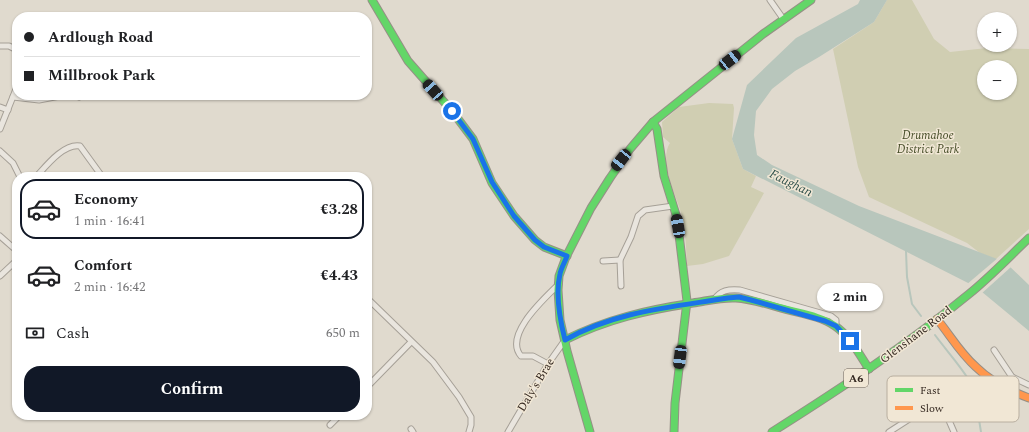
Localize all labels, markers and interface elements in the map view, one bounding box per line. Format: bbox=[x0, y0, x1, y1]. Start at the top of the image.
map controls bbox=[977, 12, 1017, 100]
button: + bbox=[977, 12, 1017, 52]
text: Ardlough Road bbox=[48, 26, 153, 49]
car bbox=[717, 48, 743, 72]
button: − bbox=[977, 60, 1017, 100]
text: Millbrook Park bbox=[48, 64, 155, 87]
car bbox=[421, 77, 445, 103]
route start bbox=[443, 102, 461, 120]
park label: Drumahoe District Park bbox=[897, 126, 960, 159]
car bbox=[609, 147, 633, 173]
water label: Faughan bbox=[766, 164, 816, 202]
text: Economy bbox=[74, 188, 138, 211]
icon: car bbox=[26, 191, 62, 227]
text: €3.28 bbox=[320, 198, 358, 221]
text: 1 min · 16:41 bbox=[74, 211, 146, 231]
car bbox=[670, 213, 686, 239]
text: Comfort bbox=[74, 254, 132, 277]
icon: car bbox=[26, 257, 62, 293]
text: €4.43 bbox=[320, 264, 358, 287]
text: 2 min · 16:42 bbox=[74, 277, 146, 297]
callout: 2 min bbox=[817, 283, 883, 311]
text: 2 min bbox=[833, 287, 867, 307]
street label: Glenshane Road bbox=[876, 301, 956, 369]
icon: cash bbox=[24, 322, 46, 344]
text: Cash bbox=[56, 322, 89, 345]
text: 650 m bbox=[326, 323, 360, 343]
route end bbox=[841, 332, 859, 350]
car bbox=[673, 344, 687, 370]
street label: Daly's Brae bbox=[512, 354, 560, 416]
button: Confirm bbox=[24, 366, 360, 412]
road number: A6 bbox=[844, 369, 868, 387]
legend bbox=[887, 376, 1019, 422]
text: Fast bbox=[920, 382, 941, 399]
text: Slow bbox=[920, 400, 944, 417]

